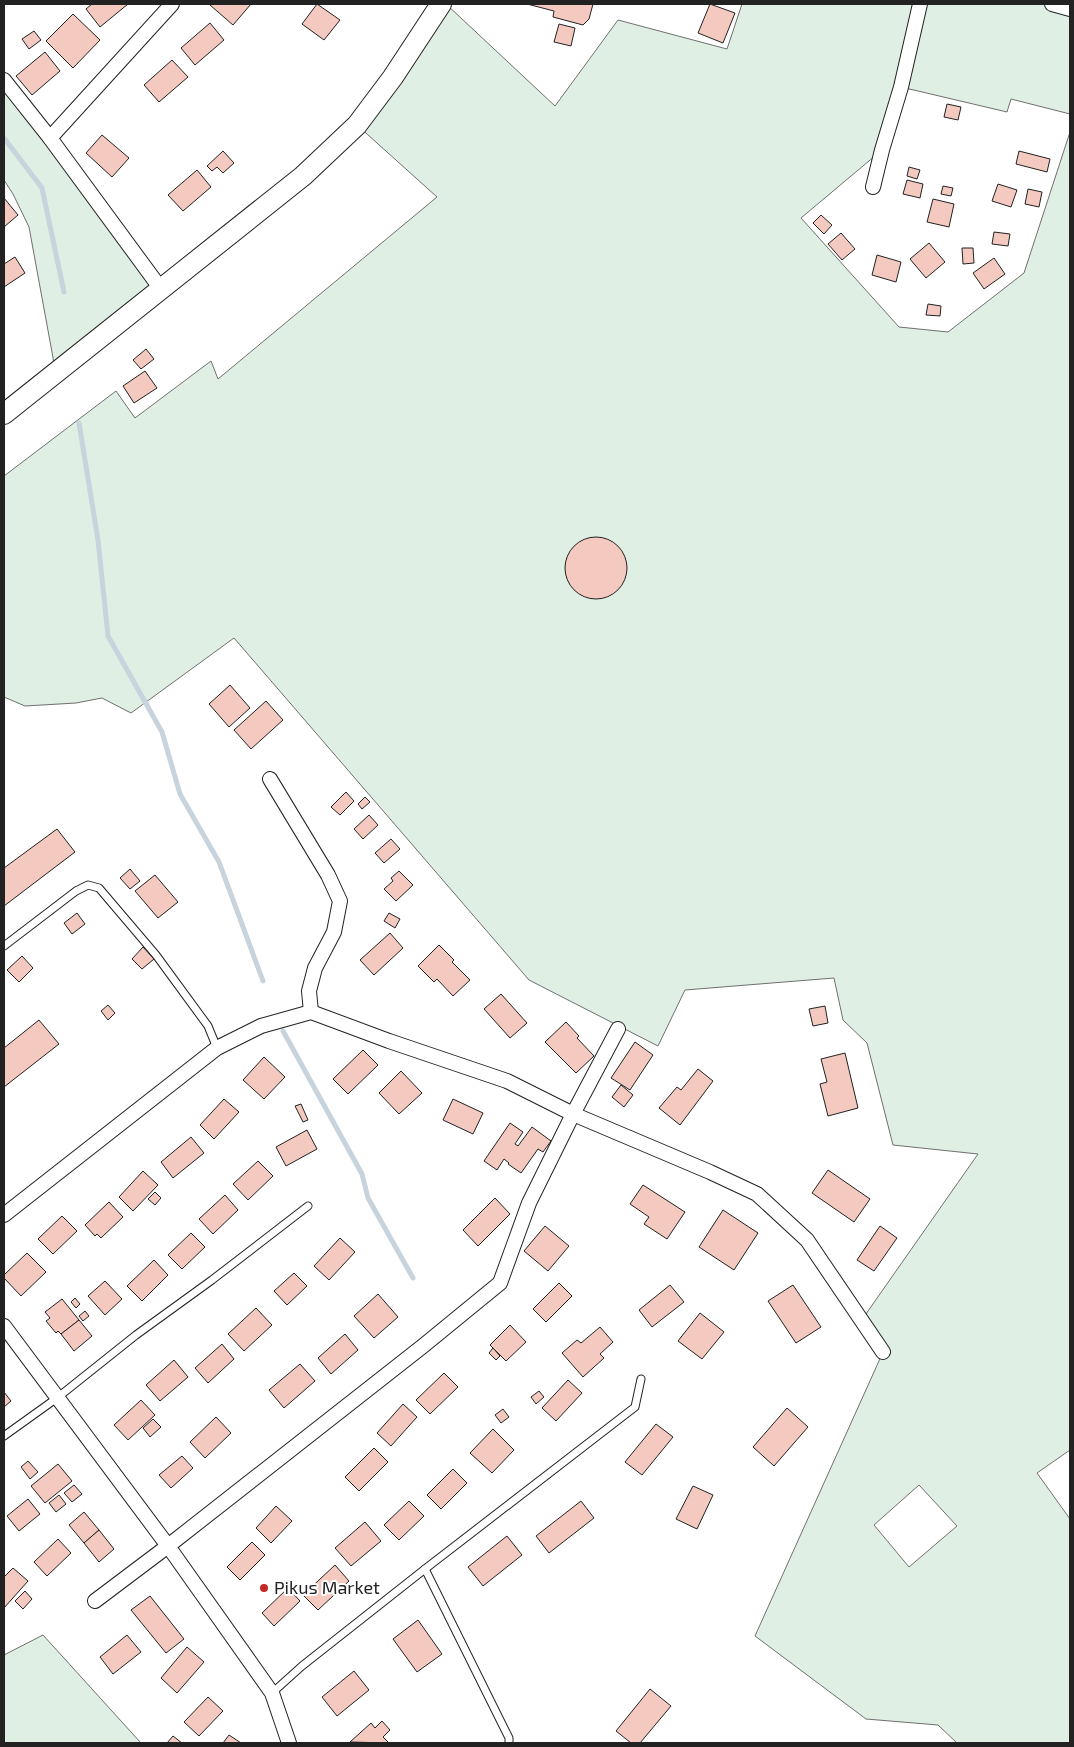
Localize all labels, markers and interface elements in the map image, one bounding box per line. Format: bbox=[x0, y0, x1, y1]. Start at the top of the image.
place label: Pikus Market bbox=[274, 1576, 380, 1598]
marker: Pikus Market bbox=[258, 1582, 270, 1594]

